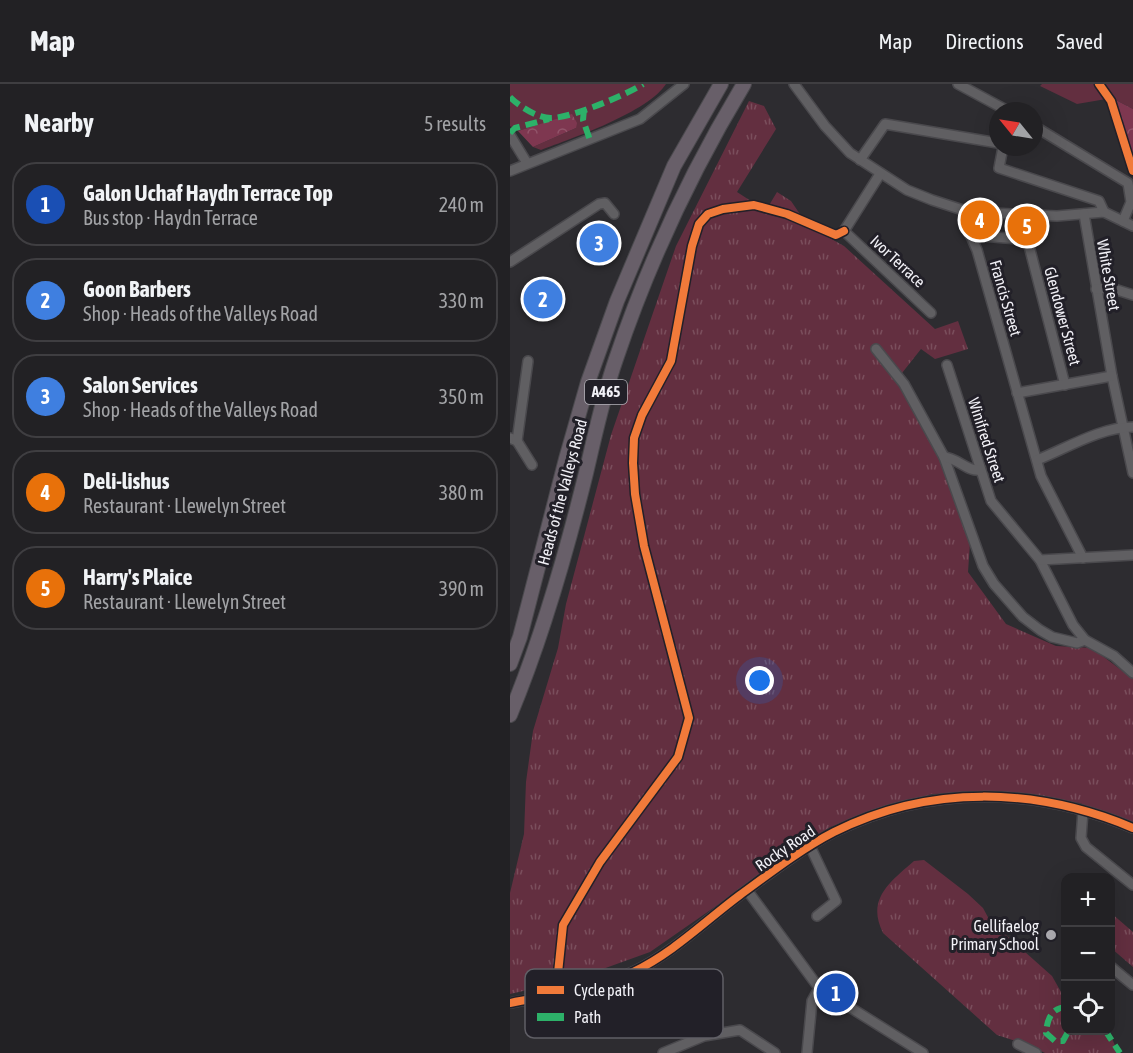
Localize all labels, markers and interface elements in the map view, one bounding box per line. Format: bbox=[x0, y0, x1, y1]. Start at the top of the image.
text: Map bbox=[30, 25, 75, 57]
text: Map bbox=[878, 29, 912, 53]
text: Directions bbox=[945, 29, 1024, 53]
text: Saved bbox=[1057, 29, 1103, 53]
north arrow bbox=[989, 102, 1043, 156]
text: Nearby bbox=[24, 108, 94, 138]
text: 5 results bbox=[424, 112, 486, 135]
text: Galon Uchaf Haydn Terrace Top bbox=[83, 180, 333, 206]
text: 1 bbox=[41, 193, 50, 216]
text: 240 m bbox=[439, 193, 484, 216]
pin: 4 bbox=[960, 198, 1000, 242]
pin: 5 bbox=[1008, 204, 1046, 248]
text: Bus stop · Haydn Terrace bbox=[83, 206, 258, 229]
pin: 3 bbox=[580, 220, 619, 266]
street label: Ivor Terrace bbox=[867, 231, 929, 291]
street label: White Street bbox=[1094, 238, 1124, 312]
street label: Francis Street bbox=[987, 258, 1026, 338]
street label: Glendower Street bbox=[1041, 265, 1085, 368]
text: Goon Barbers bbox=[83, 276, 191, 302]
pin: 2 bbox=[524, 276, 562, 322]
text: 2 bbox=[41, 289, 50, 312]
text: 330 m bbox=[439, 289, 484, 312]
text: Shop · Heads of the Valleys Road bbox=[83, 302, 318, 325]
text: Salon Services bbox=[83, 372, 198, 398]
road number: A465 bbox=[585, 380, 627, 404]
text: 3 bbox=[41, 385, 50, 408]
text: 350 m bbox=[439, 385, 484, 408]
street label: Winifred Street bbox=[965, 395, 1009, 485]
text: Shop · Heads of the Valleys Road bbox=[83, 398, 318, 421]
street label: Heads of the Valleys Road bbox=[534, 417, 591, 567]
text: Deli-lishus bbox=[83, 468, 169, 494]
text: 4 bbox=[41, 481, 50, 504]
text: 380 m bbox=[439, 481, 484, 504]
text: Restaurant · Llewelyn Street bbox=[83, 494, 286, 517]
text: Harry's Plaice bbox=[83, 564, 192, 590]
text: 5 bbox=[41, 577, 50, 600]
text: 390 m bbox=[439, 577, 484, 600]
text: Restaurant · Llewelyn Street bbox=[83, 590, 286, 613]
your location bbox=[745, 666, 774, 695]
street label: Rocky Road bbox=[752, 822, 819, 875]
map controls bbox=[1061, 873, 1115, 1035]
button: + bbox=[1061, 873, 1115, 927]
place label: Gellifaelog Primary School bbox=[951, 917, 1040, 954]
button: − bbox=[1061, 927, 1115, 981]
marker: Gellifaelog Primary School bbox=[1044, 928, 1058, 942]
legend bbox=[525, 969, 723, 1038]
pin: 1 bbox=[816, 970, 856, 1016]
text: Cycle path bbox=[574, 981, 634, 1000]
button: locate bbox=[1061, 981, 1115, 1035]
text: Path bbox=[574, 1008, 601, 1026]

